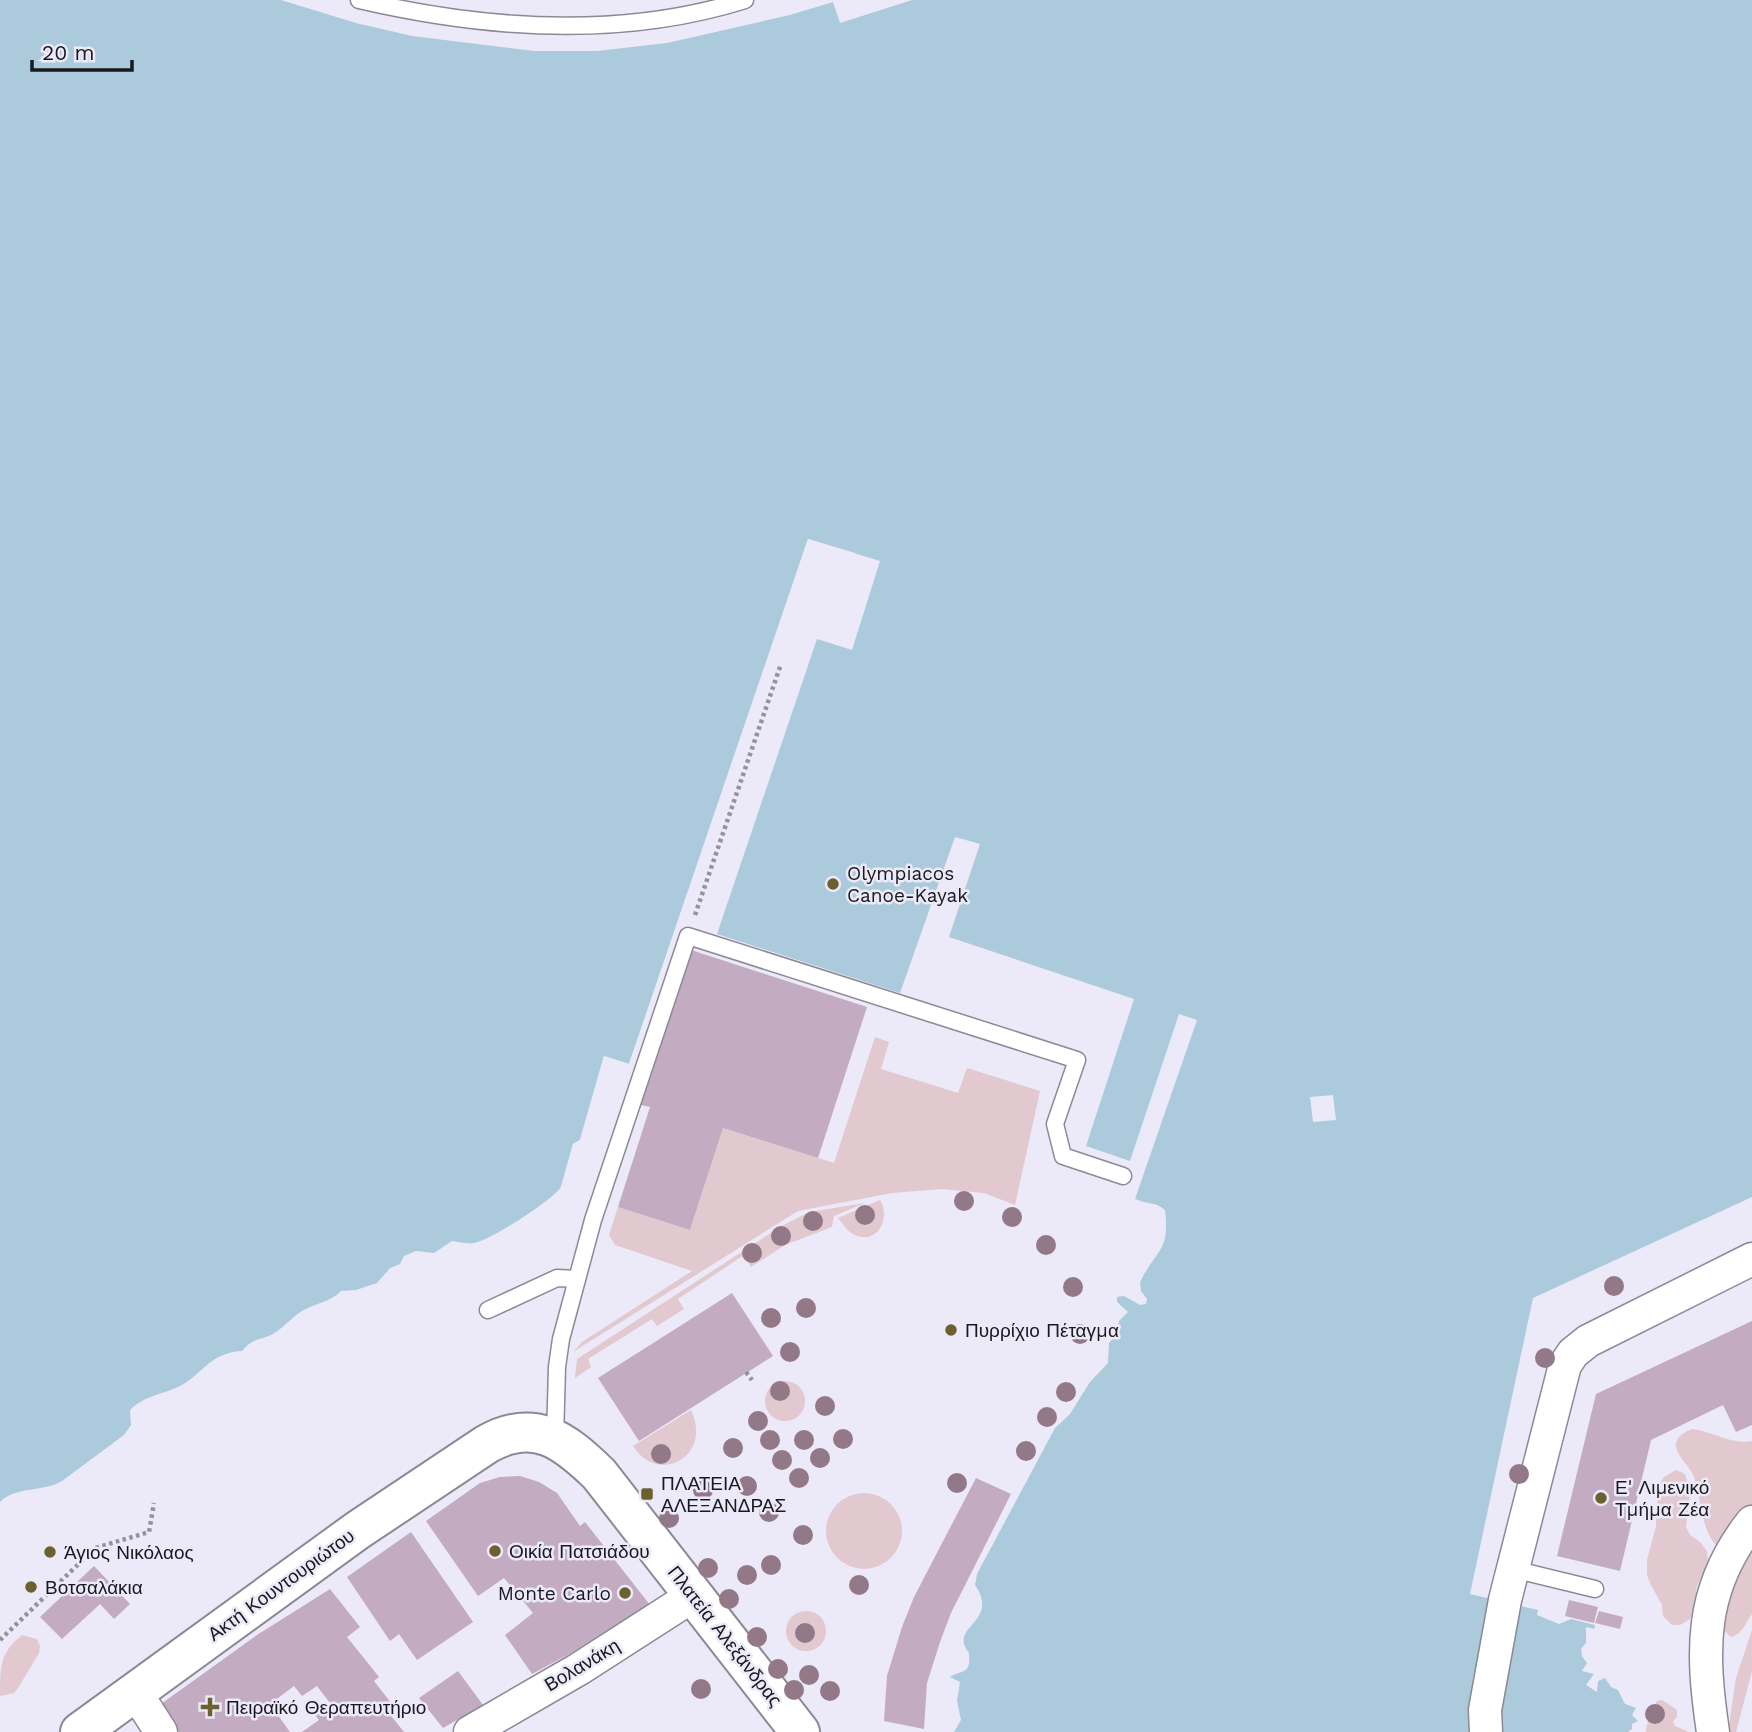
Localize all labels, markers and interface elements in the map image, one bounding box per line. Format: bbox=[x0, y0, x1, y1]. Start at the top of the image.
scale bar bbox=[32, 28, 131, 72]
text: 20 m bbox=[42, 40, 94, 65]
place label: Olympiacos Canoe-Kayak bbox=[847, 862, 968, 907]
marker: Olympiacos Canoe-Kayak bbox=[825, 876, 841, 892]
place label: Πυρρίχιο Πέταγμα bbox=[965, 1319, 1119, 1342]
marker: Πυρρίχιο Πέταγμα bbox=[943, 1322, 959, 1338]
place label: ΠΛΑΤΕΙΑ ΑΛΕΞΑΝΔΡΑΣ bbox=[661, 1472, 786, 1517]
place label: Ε' Λιμενικό Τμήμα Ζέα bbox=[1615, 1476, 1709, 1521]
marker: ΠΛΑΤΕΙΑ ΑΛΕΞΑΝΔΡΑΣ bbox=[639, 1486, 655, 1502]
marker: Ε' Λιμενικό Τμήμα Ζέα bbox=[1593, 1490, 1609, 1506]
street label: Ακτή Κουντουριώτου bbox=[203, 1524, 359, 1646]
place label: Οικία Πατσιάδου bbox=[509, 1540, 650, 1563]
place label: Άγιος Νικόλαος bbox=[64, 1541, 194, 1564]
marker: Οικία Πατσιάδου bbox=[487, 1543, 503, 1559]
marker: Άγιος Νικόλαος bbox=[42, 1544, 58, 1560]
street label: Πλατεία Αλεξάνδρας bbox=[663, 1561, 787, 1711]
place label: Βοτσαλάκια bbox=[45, 1576, 143, 1599]
marker: Βοτσαλάκια bbox=[23, 1579, 39, 1595]
place label: Monte Carlo bbox=[498, 1582, 611, 1605]
marker: Monte Carlo bbox=[617, 1585, 633, 1601]
street label: Βολανάκη bbox=[540, 1634, 624, 1696]
place label: Πειραϊκό Θεραπευτήριο bbox=[226, 1696, 426, 1719]
marker: Πειραϊκό Θεραπευτήριο bbox=[200, 1697, 220, 1717]

